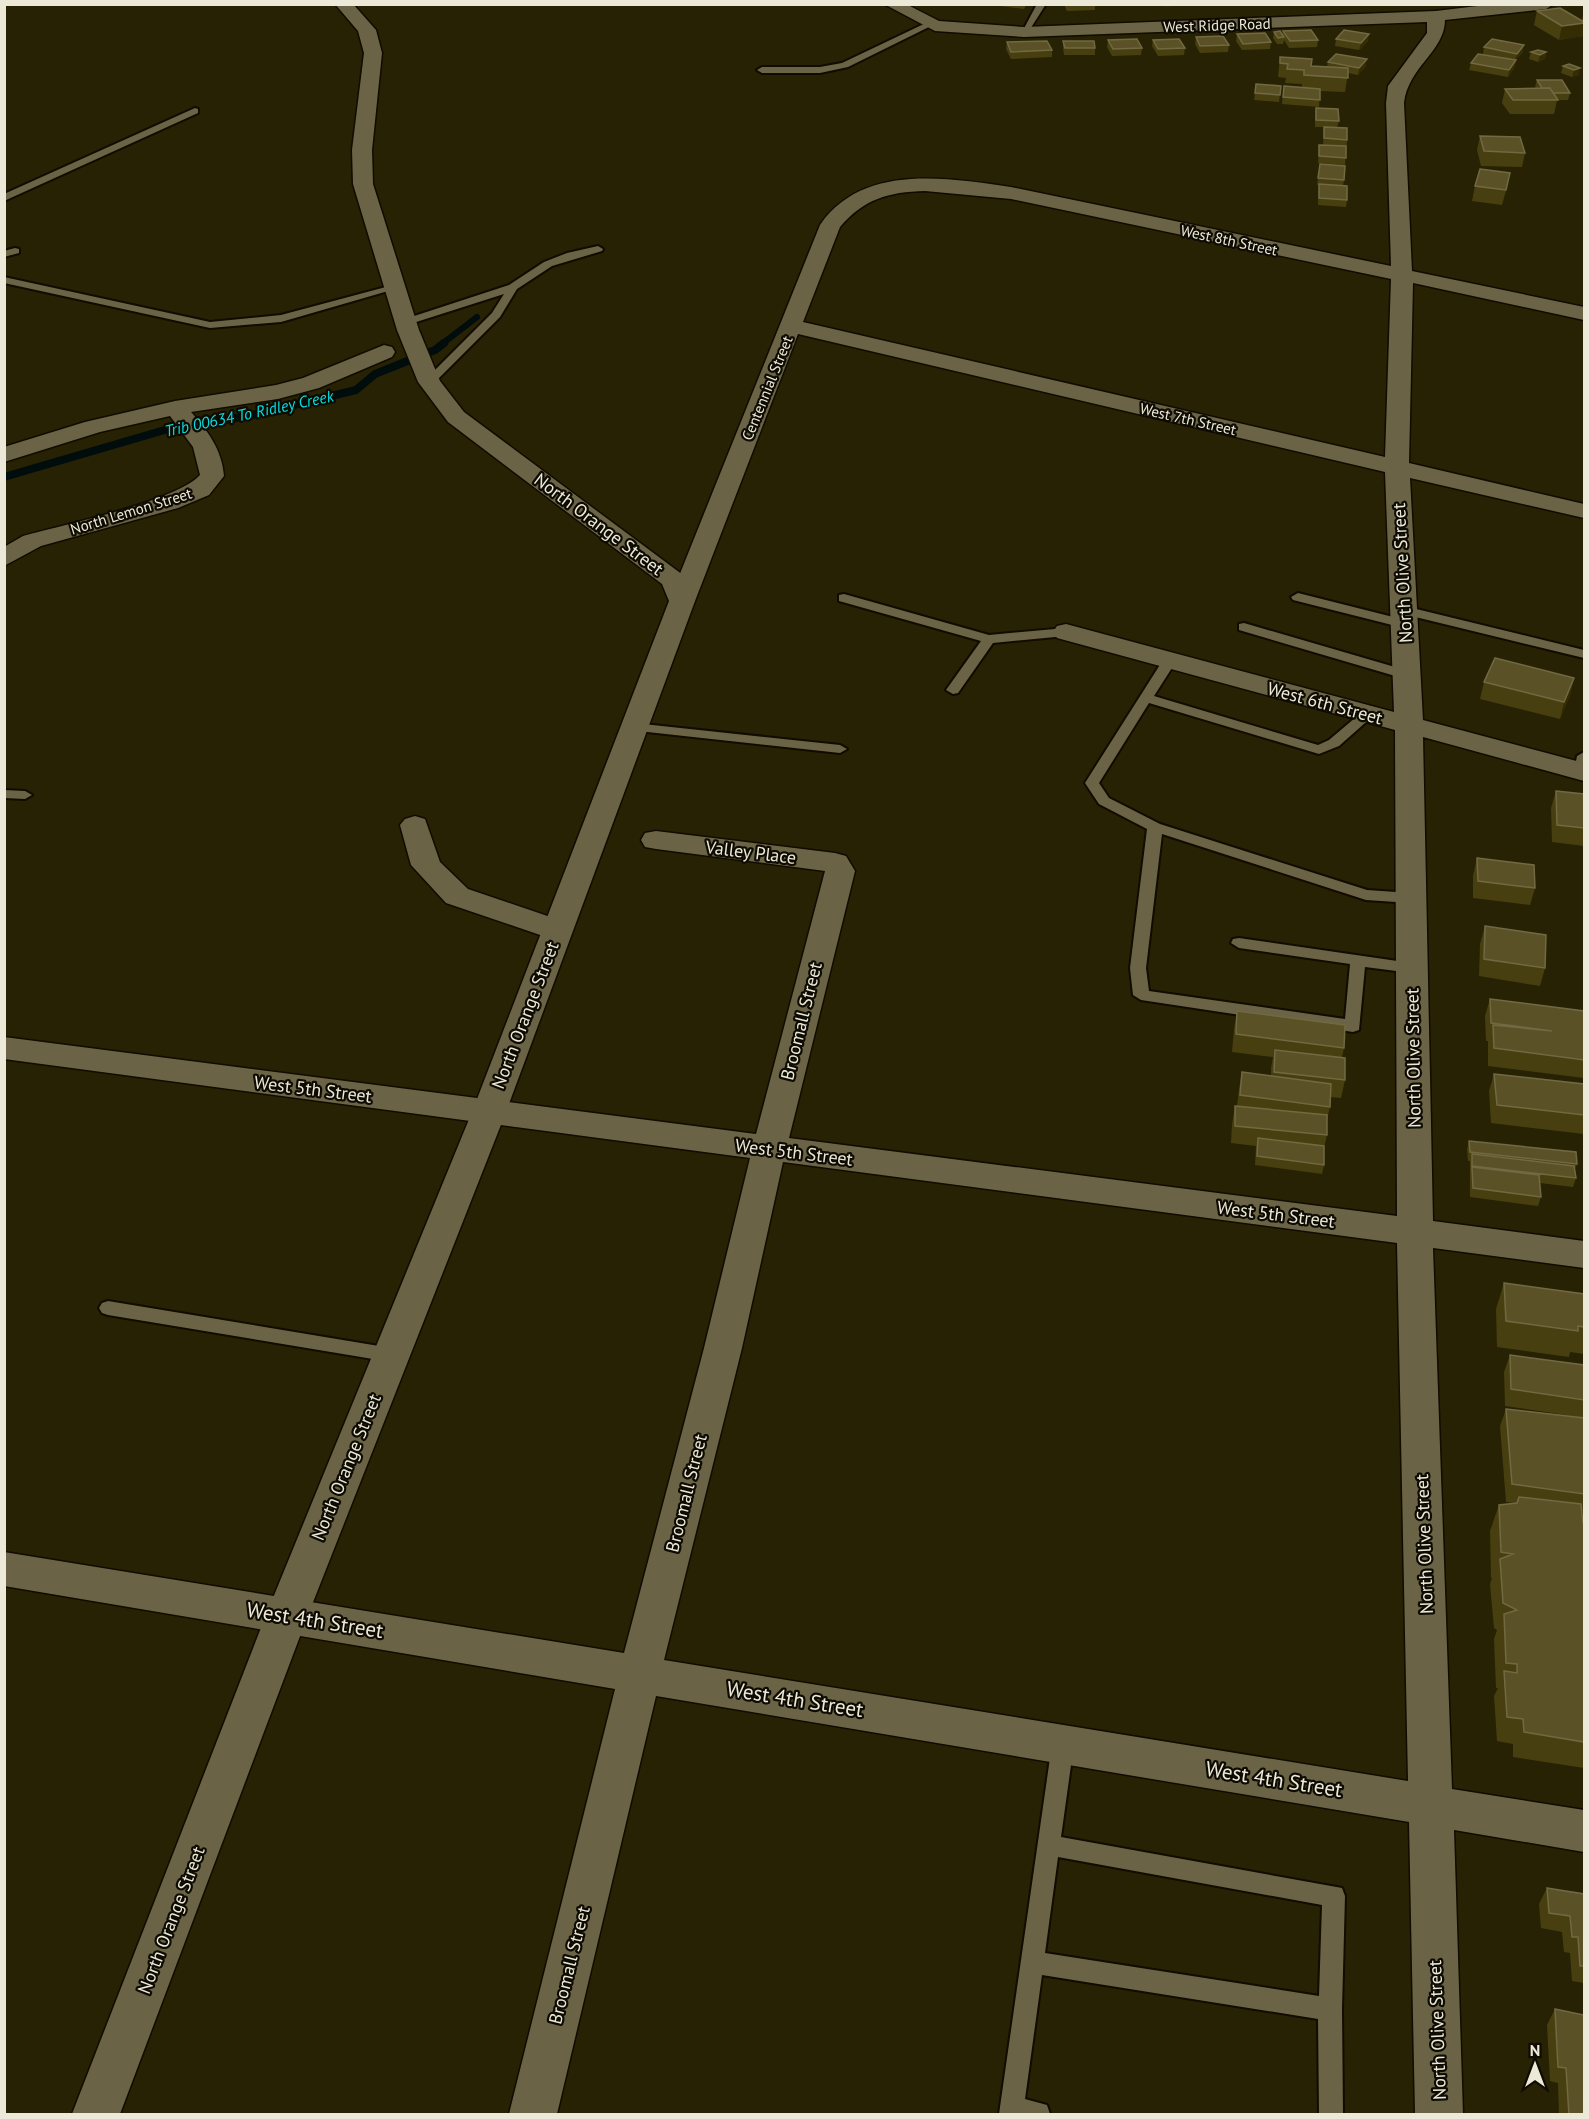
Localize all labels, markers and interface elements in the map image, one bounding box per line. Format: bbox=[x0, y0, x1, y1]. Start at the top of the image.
street label: West Ridge Road bbox=[1163, 14, 1271, 36]
street label: West 8th Street bbox=[1179, 220, 1279, 260]
street label: Centennial Street bbox=[737, 333, 797, 443]
water label: Trib 00634 To Ridley Creek bbox=[163, 385, 336, 441]
street label: West 7th Street bbox=[1138, 399, 1238, 439]
street label: North Orange Street bbox=[530, 468, 668, 580]
street label: North Lemon Street bbox=[68, 483, 194, 539]
street label: North Olive Street bbox=[1387, 503, 1417, 643]
street label: West 6th Street bbox=[1265, 677, 1385, 729]
street label: Valley Place bbox=[703, 835, 798, 869]
street label: North Orange Street bbox=[486, 938, 564, 1092]
street label: Broomall Street bbox=[775, 960, 827, 1082]
street label: North Olive Street bbox=[1400, 988, 1426, 1128]
street label: West 5th Street bbox=[253, 1070, 373, 1108]
street label: West 5th Street bbox=[734, 1133, 854, 1171]
street label: West 5th Street bbox=[1216, 1195, 1336, 1233]
street label: North Orange Street bbox=[306, 1390, 386, 1544]
street label: Broomall Street bbox=[660, 1432, 712, 1554]
street label: North Olive Street bbox=[1410, 1474, 1438, 1614]
street label: West 4th Street bbox=[245, 1596, 385, 1644]
street label: West 4th Street bbox=[725, 1675, 865, 1723]
street label: West 4th Street bbox=[1204, 1755, 1344, 1803]
street label: North Orange Street bbox=[132, 1843, 210, 1997]
street label: Broomall Street bbox=[543, 1904, 595, 2026]
street label: North Olive Street bbox=[1423, 1960, 1451, 2100]
north arrow bbox=[1505, 2035, 1565, 2095]
text: N bbox=[1530, 2040, 1540, 2060]

